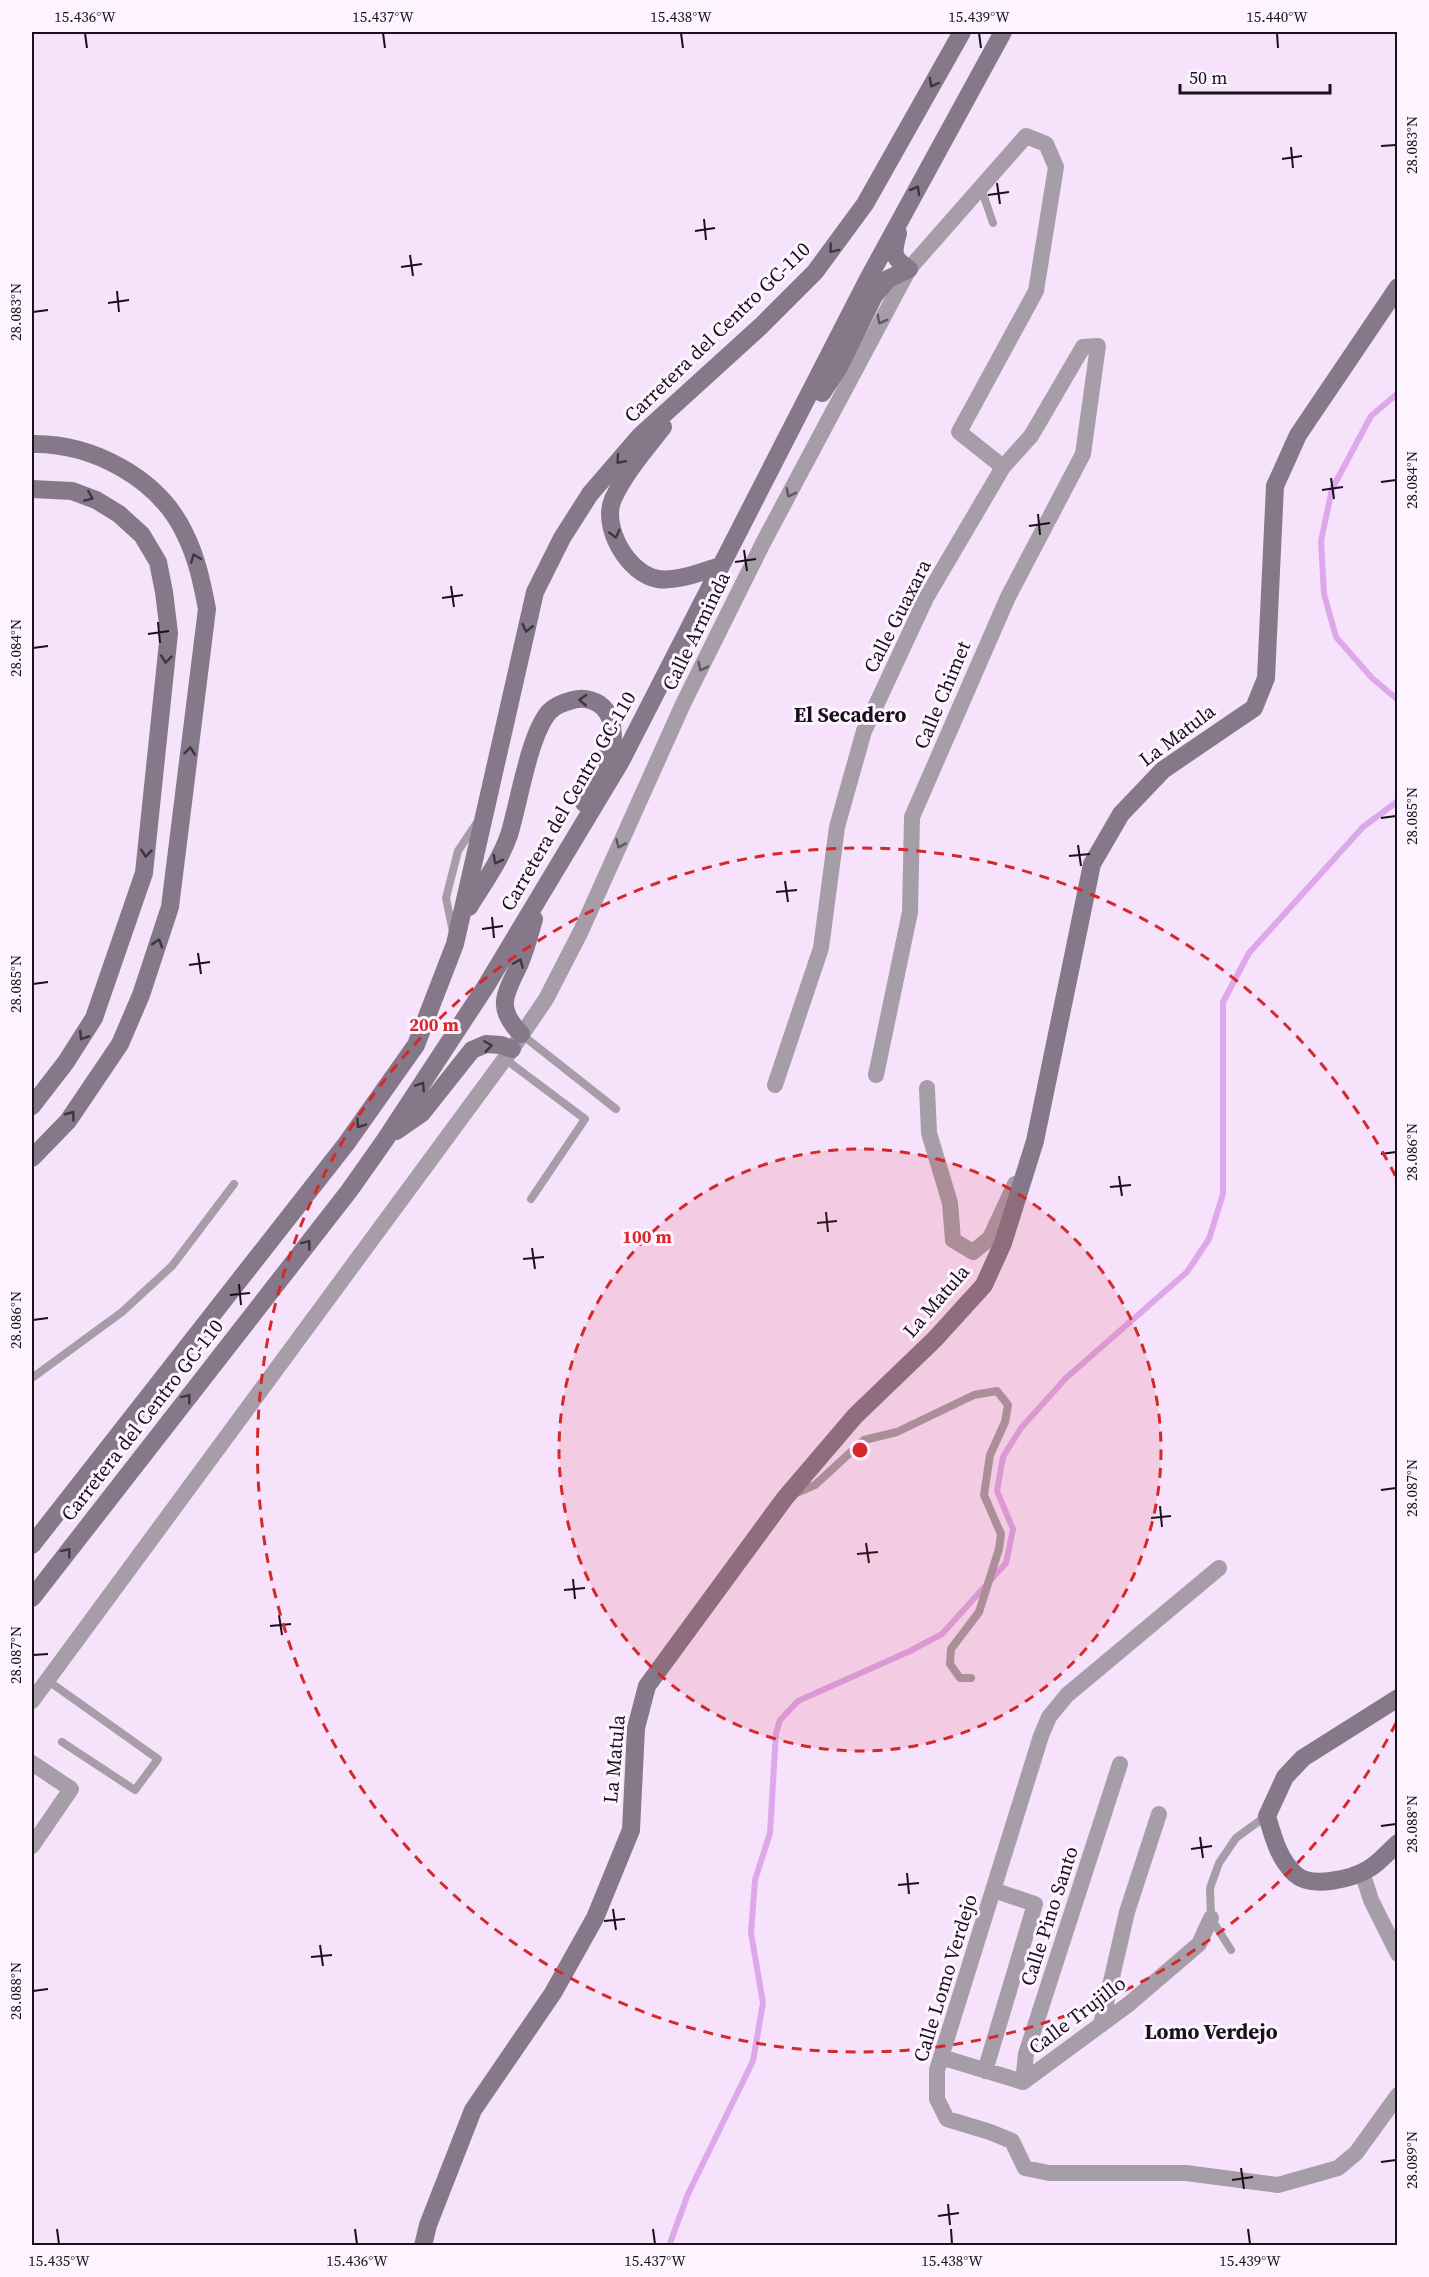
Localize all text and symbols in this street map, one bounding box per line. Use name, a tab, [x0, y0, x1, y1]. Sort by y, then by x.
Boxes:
text: 15.436°W	[54, 6, 116, 27]
text: 15.437°W	[352, 6, 414, 27]
text: 15.438°W	[650, 6, 712, 27]
text: 15.439°W	[948, 6, 1010, 27]
text: 15.440°W	[1246, 6, 1308, 27]
scale bar	[1180, 57, 1330, 95]
text: 50 m	[1189, 65, 1227, 90]
one-way arrow	[929, 76, 940, 87]
text: 28.083°N	[1401, 116, 1422, 174]
one-way arrow	[909, 186, 920, 197]
street label: Carretera del Centro GC-110	[618, 235, 816, 429]
one-way arrow	[829, 243, 840, 254]
text: 28.083°N	[5, 283, 26, 341]
one-way arrow	[877, 314, 888, 325]
text: 28.084°N	[1401, 451, 1422, 509]
one-way arrow	[616, 453, 627, 464]
one-way arrow	[786, 486, 797, 497]
one-way arrow	[82, 490, 93, 502]
one-way arrow	[608, 528, 620, 538]
one-way arrow	[190, 554, 202, 565]
street label: Calle Guaxara	[856, 554, 938, 678]
street label: Calle Arminda	[655, 566, 737, 695]
text: 28.084°N	[5, 619, 26, 677]
one-way arrow	[521, 623, 534, 633]
street label: Calle Chimet	[907, 636, 978, 753]
one-way arrow	[160, 654, 173, 663]
one-way arrow	[697, 660, 709, 671]
street label: Carretera del Centro GC-110	[494, 686, 642, 916]
one-way arrow	[578, 694, 587, 707]
street label: La Matula	[1133, 697, 1221, 773]
district label: El Secadero	[794, 700, 906, 729]
one-way arrow	[184, 746, 196, 755]
text: 28.085°N	[1401, 787, 1422, 845]
one-way arrow	[616, 837, 628, 848]
one-way arrow	[140, 848, 153, 857]
one-way arrow	[493, 853, 504, 864]
one-way arrow	[151, 938, 164, 949]
text: 28.085°N	[5, 955, 26, 1013]
one-way arrow	[512, 959, 524, 970]
text: 200 m	[409, 1012, 459, 1037]
one-way arrow	[79, 1029, 90, 1040]
one-way arrow	[483, 1041, 493, 1053]
one-way arrow	[413, 1081, 424, 1092]
one-way arrow	[64, 1111, 75, 1122]
one-way arrow	[356, 1118, 367, 1129]
text: 28.086°N	[1401, 1123, 1422, 1181]
text: 100 m	[622, 1224, 672, 1249]
one-way arrow	[300, 1240, 311, 1251]
street label: La Matula	[896, 1258, 976, 1344]
text: 28.086°N	[5, 1291, 26, 1349]
street label: Carretera del Centro GC-110	[54, 1313, 230, 1527]
one-way arrow	[180, 1394, 191, 1405]
centre of rings	[850, 1440, 870, 1460]
text: 28.087°N	[1401, 1459, 1422, 1517]
one-way arrow	[60, 1547, 71, 1558]
text: 28.087°N	[5, 1626, 26, 1684]
street label: La Matula	[596, 1713, 632, 1804]
text: 28.088°N	[1401, 1795, 1422, 1853]
street label: Calle Pino Santo	[1013, 1843, 1085, 1989]
street label: Calle Lomo Verdejo	[906, 1891, 984, 2065]
text: 28.088°N	[5, 1962, 26, 2020]
street label: Calle Trujillo	[1023, 1969, 1131, 2061]
district label: Lomo Verdejo	[1144, 2017, 1278, 2046]
text: 28.089°N	[1401, 2131, 1422, 2189]
text: 15.435°W	[28, 2250, 90, 2271]
text: 15.436°W	[326, 2250, 388, 2271]
text: 15.437°W	[624, 2250, 686, 2271]
text: 15.438°W	[921, 2250, 983, 2271]
text: 15.439°W	[1219, 2250, 1281, 2271]

